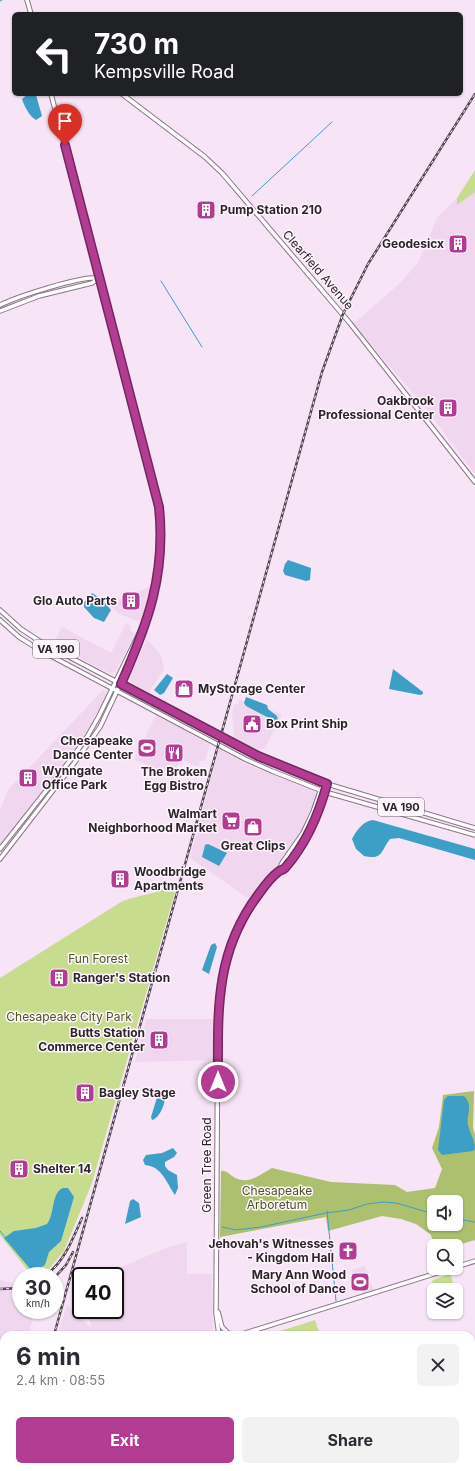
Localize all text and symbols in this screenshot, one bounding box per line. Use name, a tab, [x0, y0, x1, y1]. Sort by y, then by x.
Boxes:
text: 730 m	[94, 27, 179, 61]
icon: left	[28, 28, 80, 80]
text: Kempsville Road	[94, 61, 234, 82]
pin	[48, 104, 82, 145]
icon: arrive	[54, 110, 76, 132]
building icon: Pump Station 210	[195, 199, 217, 221]
place label: Pump Station 210	[220, 202, 322, 217]
street label: Clearfield Avenue	[280, 227, 357, 312]
building icon: Geodesicx	[447, 233, 469, 255]
place label: Geodesicx	[382, 236, 444, 251]
place label: Oakbrook Professional Center	[318, 393, 434, 422]
building icon: Oakbrook Professional Center	[437, 397, 459, 419]
building icon: Glo Auto Parts	[120, 590, 142, 612]
place label: Glo Auto Parts	[33, 593, 117, 608]
road number: VA 190	[33, 640, 79, 658]
shop icon: MyStorage Center	[173, 678, 195, 700]
place label: MyStorage Center	[198, 681, 305, 696]
public building icon: Box Print Ship	[241, 713, 263, 735]
place label: Box Print Ship	[266, 716, 348, 731]
place label: Chesapeake Dance Center	[53, 733, 133, 762]
sports icon: Chesapeake Dance Center	[136, 737, 158, 759]
restaurant icon: The Broken Egg Bistro	[163, 742, 185, 764]
place label: Wynngate Office Park	[42, 763, 107, 792]
place label: The Broken Egg Bistro	[141, 764, 207, 793]
building icon: Wynngate Office Park	[17, 767, 39, 789]
road number: VA 190	[378, 798, 424, 816]
place label: Walmart Neighborhood Market	[88, 806, 218, 835]
supermarket icon: Walmart Neighborhood Market	[220, 810, 242, 832]
shop icon: Great Clips	[242, 816, 264, 838]
place label: Great Clips	[221, 838, 286, 853]
place label: Woodbridge Apartments	[134, 864, 206, 893]
building icon: Woodbridge Apartments	[109, 868, 131, 890]
park label: Fun Forest	[68, 951, 128, 966]
building icon: Ranger's Station	[48, 967, 70, 989]
place label: Ranger's Station	[73, 970, 170, 985]
park label: Chesapeake City Park	[6, 1009, 132, 1024]
place label: Butts Station Commerce Center	[38, 1025, 145, 1054]
building icon: Butts Station Commerce Center	[148, 1029, 170, 1051]
position arrow	[197, 1061, 239, 1103]
building icon: Bagley Stage	[74, 1082, 96, 1104]
place label: Bagley Stage	[99, 1085, 176, 1100]
street label: Green Tree Road	[199, 1117, 214, 1213]
building icon: Shelter 14	[8, 1158, 30, 1180]
place label: Shelter 14	[33, 1161, 91, 1176]
park label: Chesapeake Arboretum	[242, 1183, 312, 1212]
map controls	[427, 1195, 463, 1319]
button: sound	[427, 1195, 463, 1231]
place label: Jehovah's Witnesses - Kingdom Hall	[208, 1236, 334, 1265]
button: search	[427, 1239, 463, 1275]
church icon: Jehovah's Witnesses - Kingdom Hall	[337, 1240, 359, 1262]
speed limit sign: 40	[72, 1267, 124, 1319]
place label: Mary Ann Wood School of Dance	[251, 1267, 346, 1296]
sports icon: Mary Ann Wood School of Dance	[349, 1271, 371, 1293]
text: 30	[25, 1276, 51, 1300]
button: layers	[427, 1283, 463, 1319]
text: km/h	[26, 1297, 50, 1309]
text: 6 min	[16, 1342, 81, 1371]
button: close	[417, 1344, 459, 1386]
text: 2.4 km · 08:55	[16, 1372, 105, 1388]
button: Exit	[16, 1417, 234, 1463]
button: Share	[242, 1417, 459, 1463]

